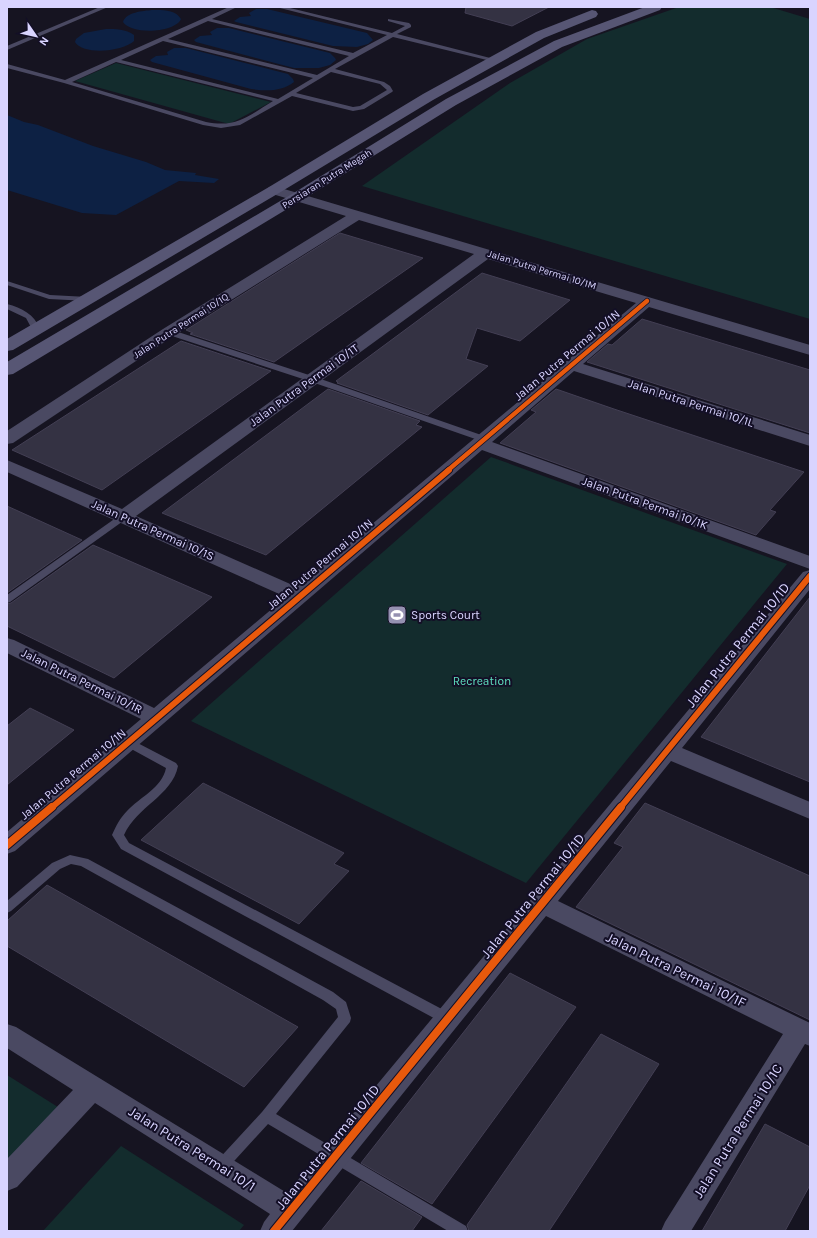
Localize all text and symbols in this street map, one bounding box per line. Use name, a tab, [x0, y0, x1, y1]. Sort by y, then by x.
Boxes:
north arrow	[16, 16, 56, 56]
text: N	[36, 34, 51, 48]
street label: Persiaran Putra Megah	[280, 147, 374, 211]
street label: Jalan Putra Permai 10/1M	[486, 248, 598, 292]
street label: Jalan Putra Permai 10/1Q	[131, 291, 231, 361]
street label: Jalan Putra Permai 10/1N	[511, 307, 623, 403]
street label: Jalan Putra Permai 10/1T	[247, 341, 361, 429]
street label: Jalan Putra Permai 10/1L	[627, 376, 756, 430]
street label: Jalan Putra Permai 10/1K	[580, 474, 710, 533]
street label: Jalan Putra Permai 10/1S	[90, 497, 216, 563]
street label: Jalan Putra Permai 10/1N	[264, 516, 376, 612]
street label: Jalan Putra Permai 10/1D	[682, 579, 794, 711]
sports icon: Sports Court	[386, 604, 408, 626]
place label: Sports Court	[411, 608, 480, 622]
street label: Jalan Putra Permai 10/1R	[19, 646, 145, 716]
park label: Recreation	[453, 674, 511, 688]
street label: Jalan Putra Permai 10/1N	[17, 726, 129, 822]
street label: Jalan Putra Permai 10/1D	[477, 830, 589, 962]
street label: Jalan Putra Permai 10/1F	[603, 929, 749, 1011]
street label: Jalan Putra Permai 10/1C	[690, 1061, 786, 1201]
street label: Jalan Putra Permai 10/1D	[272, 1081, 384, 1213]
street label: Jalan Putra Permai 10/1	[125, 1103, 259, 1195]

